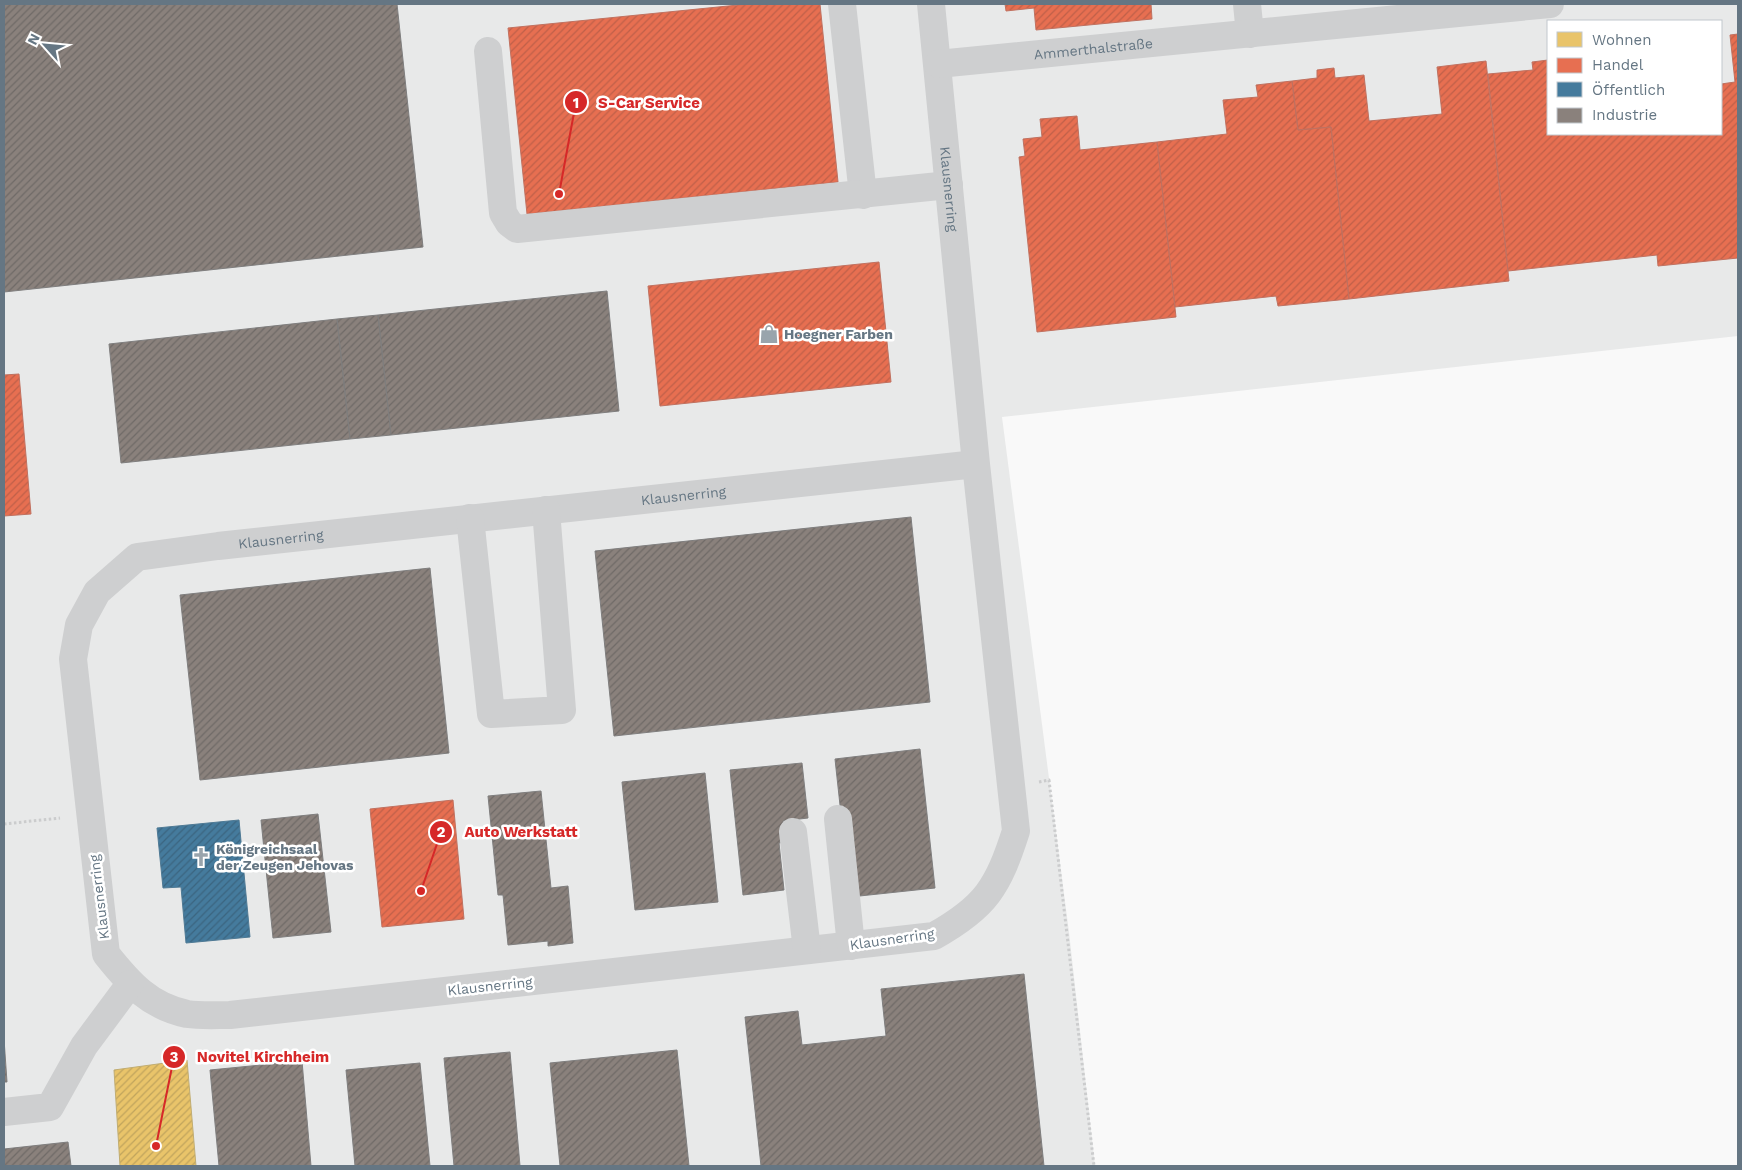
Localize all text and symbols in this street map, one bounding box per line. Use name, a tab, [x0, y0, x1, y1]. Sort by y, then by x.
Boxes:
north arrow	[20, 20, 70, 70]
legend	[1547, 20, 1722, 135]
text: N	[24, 31, 43, 47]
text: Wohnen	[1592, 31, 1651, 49]
street label: Ammerthalstraße	[1033, 35, 1154, 63]
text: Handel	[1592, 56, 1644, 74]
text: Öffentlich	[1592, 81, 1665, 99]
callout: S-Car Service	[563, 87, 710, 117]
text: 1	[573, 94, 579, 112]
text: S-Car Service	[598, 94, 700, 112]
text: Industrie	[1592, 106, 1657, 124]
street label: Klausnerring	[937, 146, 961, 233]
shop icon: Hoegner Farben	[758, 323, 780, 345]
place label: Hoegner Farben	[784, 326, 893, 342]
street label: Klausnerring	[640, 483, 727, 508]
street label: Klausnerring	[237, 527, 325, 552]
callout: Auto Werkstatt	[429, 817, 587, 847]
text: 2	[437, 823, 446, 841]
text: Auto Werkstatt	[464, 823, 578, 841]
place label: Königreichsaal der Zeugen Jehovas	[216, 841, 354, 873]
church icon: Königreichsaal der Zeugen Jehovas	[190, 846, 212, 868]
street label: Klausnerring	[86, 853, 112, 940]
street label: Klausnerring	[849, 925, 936, 953]
street label: Klausnerring	[447, 974, 534, 998]
callout: Novitel Kirchheim	[162, 1042, 339, 1072]
text: 3	[170, 1048, 179, 1066]
text: Novitel Kirchheim	[197, 1048, 329, 1066]

